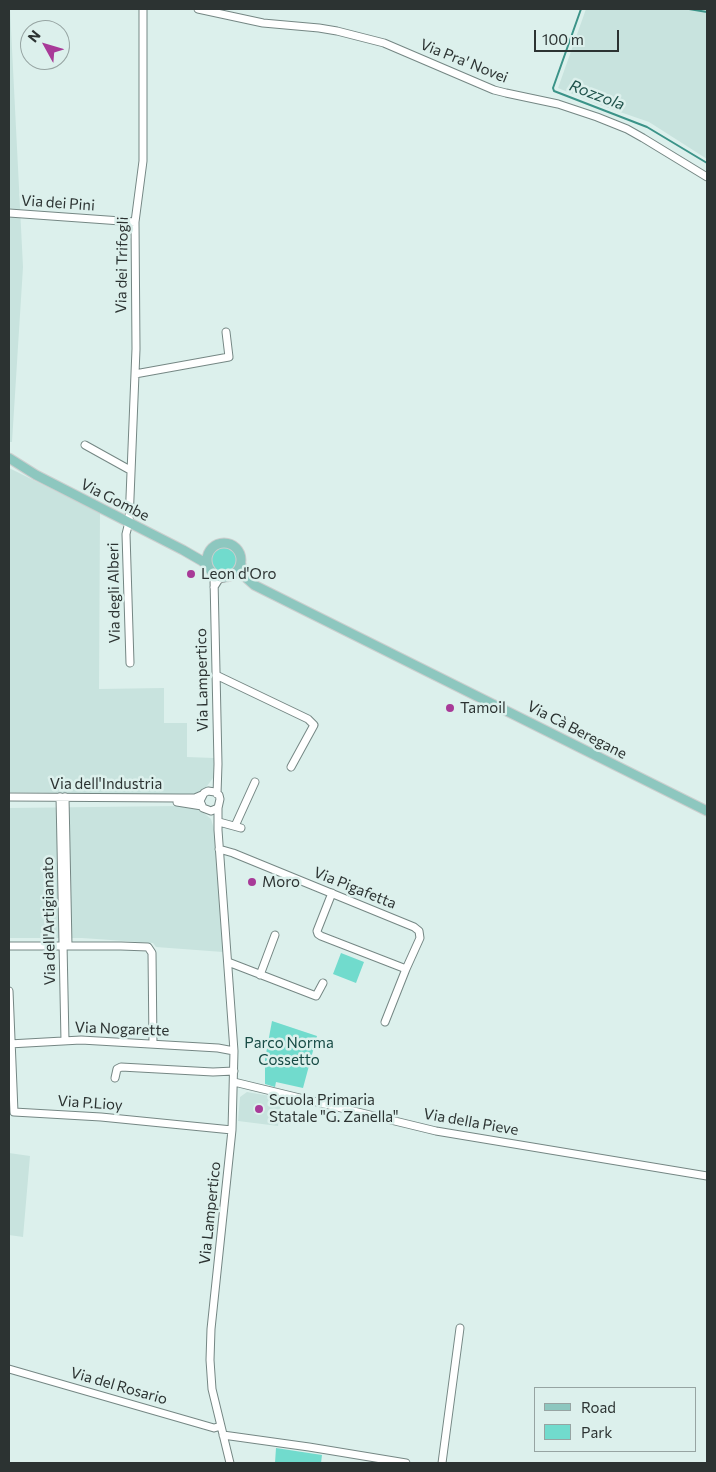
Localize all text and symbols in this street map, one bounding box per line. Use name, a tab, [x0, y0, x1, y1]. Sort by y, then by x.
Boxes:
north arrow	[20, 20, 70, 70]
scale bar	[536, 20, 621, 52]
text: N	[24, 26, 44, 45]
text: 100 m	[542, 30, 584, 48]
street label: Via Pra' Novei	[417, 35, 511, 87]
water label: Rozzola	[567, 76, 627, 114]
street label: Via dei Pini	[21, 191, 95, 215]
street label: Via dei Trifogli	[112, 217, 132, 313]
street label: Via Gombe	[78, 475, 152, 525]
street label: Via degli Alberi	[104, 542, 124, 644]
place label: Leon d'Oro	[201, 565, 277, 583]
marker: Leon d'Oro	[185, 568, 197, 580]
street label: Via Lampertico	[192, 628, 212, 732]
street label: Via Cà Beregane	[524, 697, 630, 763]
place label: Tamoil	[460, 699, 506, 717]
marker: Tamoil	[444, 702, 456, 714]
street label: Via dell'Industria	[50, 775, 162, 793]
street label: Via dell'Artigianato	[39, 856, 59, 986]
street label: Via Pigafetta	[311, 863, 399, 913]
place label: Moro	[262, 873, 300, 891]
marker: Moro	[246, 876, 258, 888]
street label: Via Nogarette	[74, 1018, 170, 1040]
park label: Parco Norma Cossetto	[244, 1034, 334, 1069]
place label: Scuola Primaria Statale "G. Zanella"	[269, 1091, 399, 1126]
street label: Via P.Lioy	[57, 1092, 123, 1114]
marker: Scuola Primaria Statale "G. Zanella"	[253, 1103, 265, 1115]
street label: Via della Pieve	[422, 1105, 520, 1139]
street label: Via Lampertico	[196, 1161, 224, 1265]
street label: Via del Rosario	[68, 1364, 170, 1408]
legend	[534, 1387, 696, 1452]
text: Road	[581, 1398, 616, 1416]
text: Park	[581, 1423, 612, 1441]

